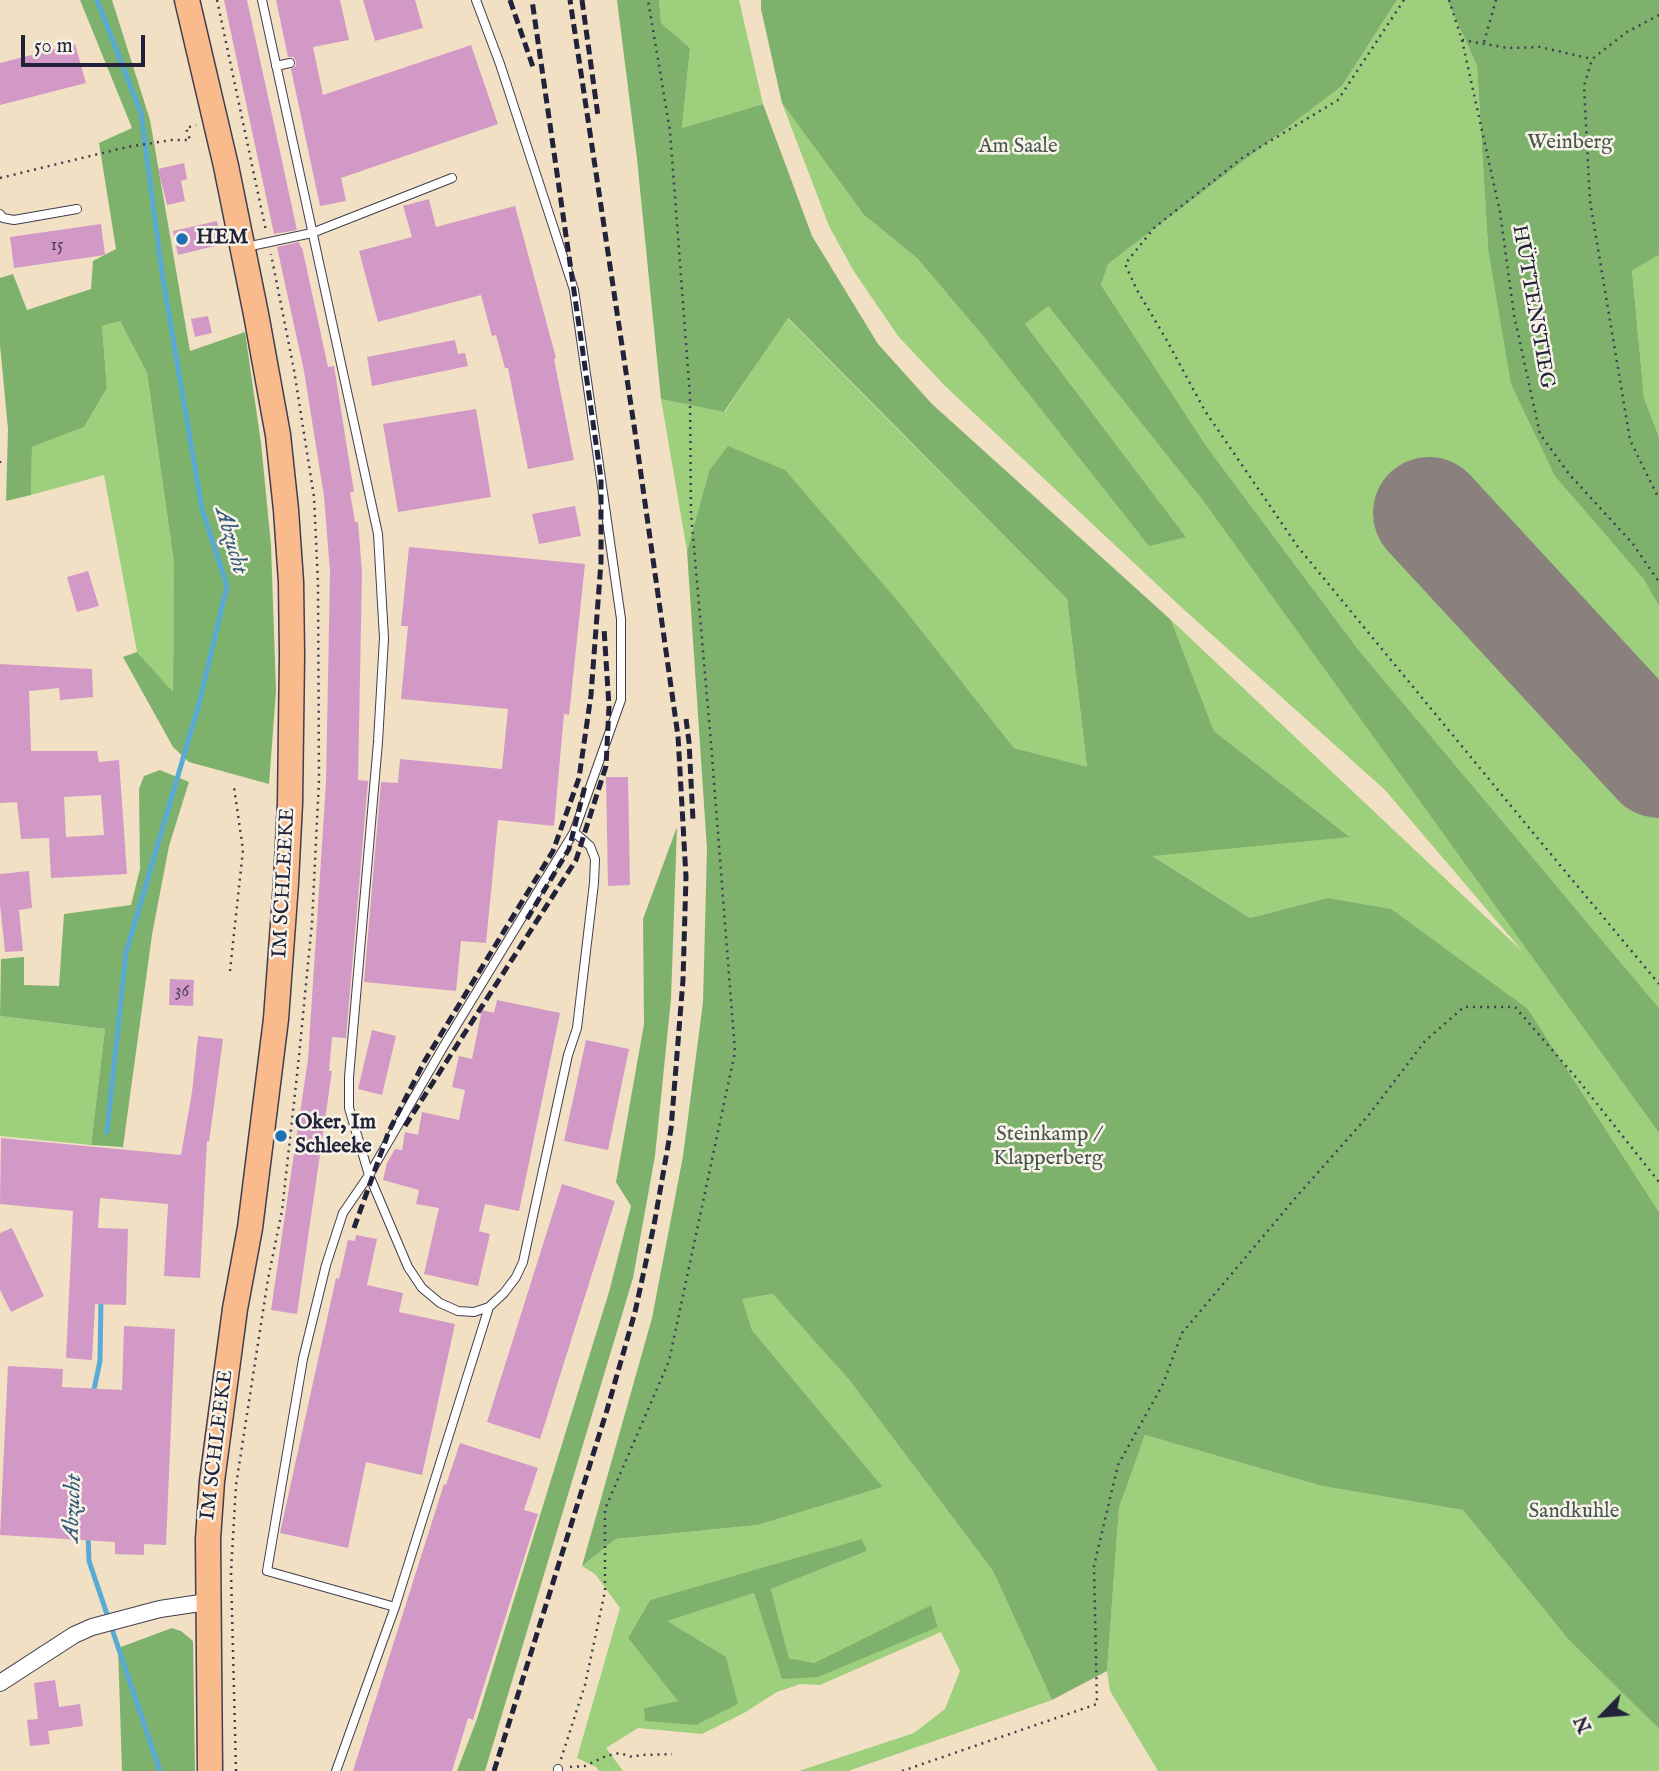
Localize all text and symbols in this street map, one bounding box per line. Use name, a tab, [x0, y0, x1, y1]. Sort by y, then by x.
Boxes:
scale bar	[24, 21, 149, 65]
text: 50 m	[34, 33, 73, 60]
park label: Weinberg	[1527, 131, 1613, 157]
park label: Am Saale	[978, 135, 1058, 161]
street label: HÜTTENSTIEG	[1505, 223, 1559, 391]
place label: HEM	[196, 226, 248, 252]
marker: HEM	[174, 231, 190, 247]
house number: 15	[50, 235, 64, 257]
water label: Abzucht	[207, 504, 253, 578]
street label: IM SCHLEEKE	[268, 807, 302, 959]
house number: 36	[175, 981, 189, 1003]
place label: Oker, Im Schleeke	[295, 1111, 376, 1161]
park label: Steinkamp / Klapperberg	[993, 1123, 1103, 1173]
marker: Oker, Im Schleeke	[273, 1128, 289, 1144]
street label: IM SCHLEEKE	[196, 1369, 240, 1521]
water label: Abzucht	[59, 1473, 89, 1543]
park label: Sandkuhle	[1529, 1500, 1619, 1526]
north arrow	[1568, 1680, 1638, 1750]
text: N	[1570, 1711, 1598, 1736]

